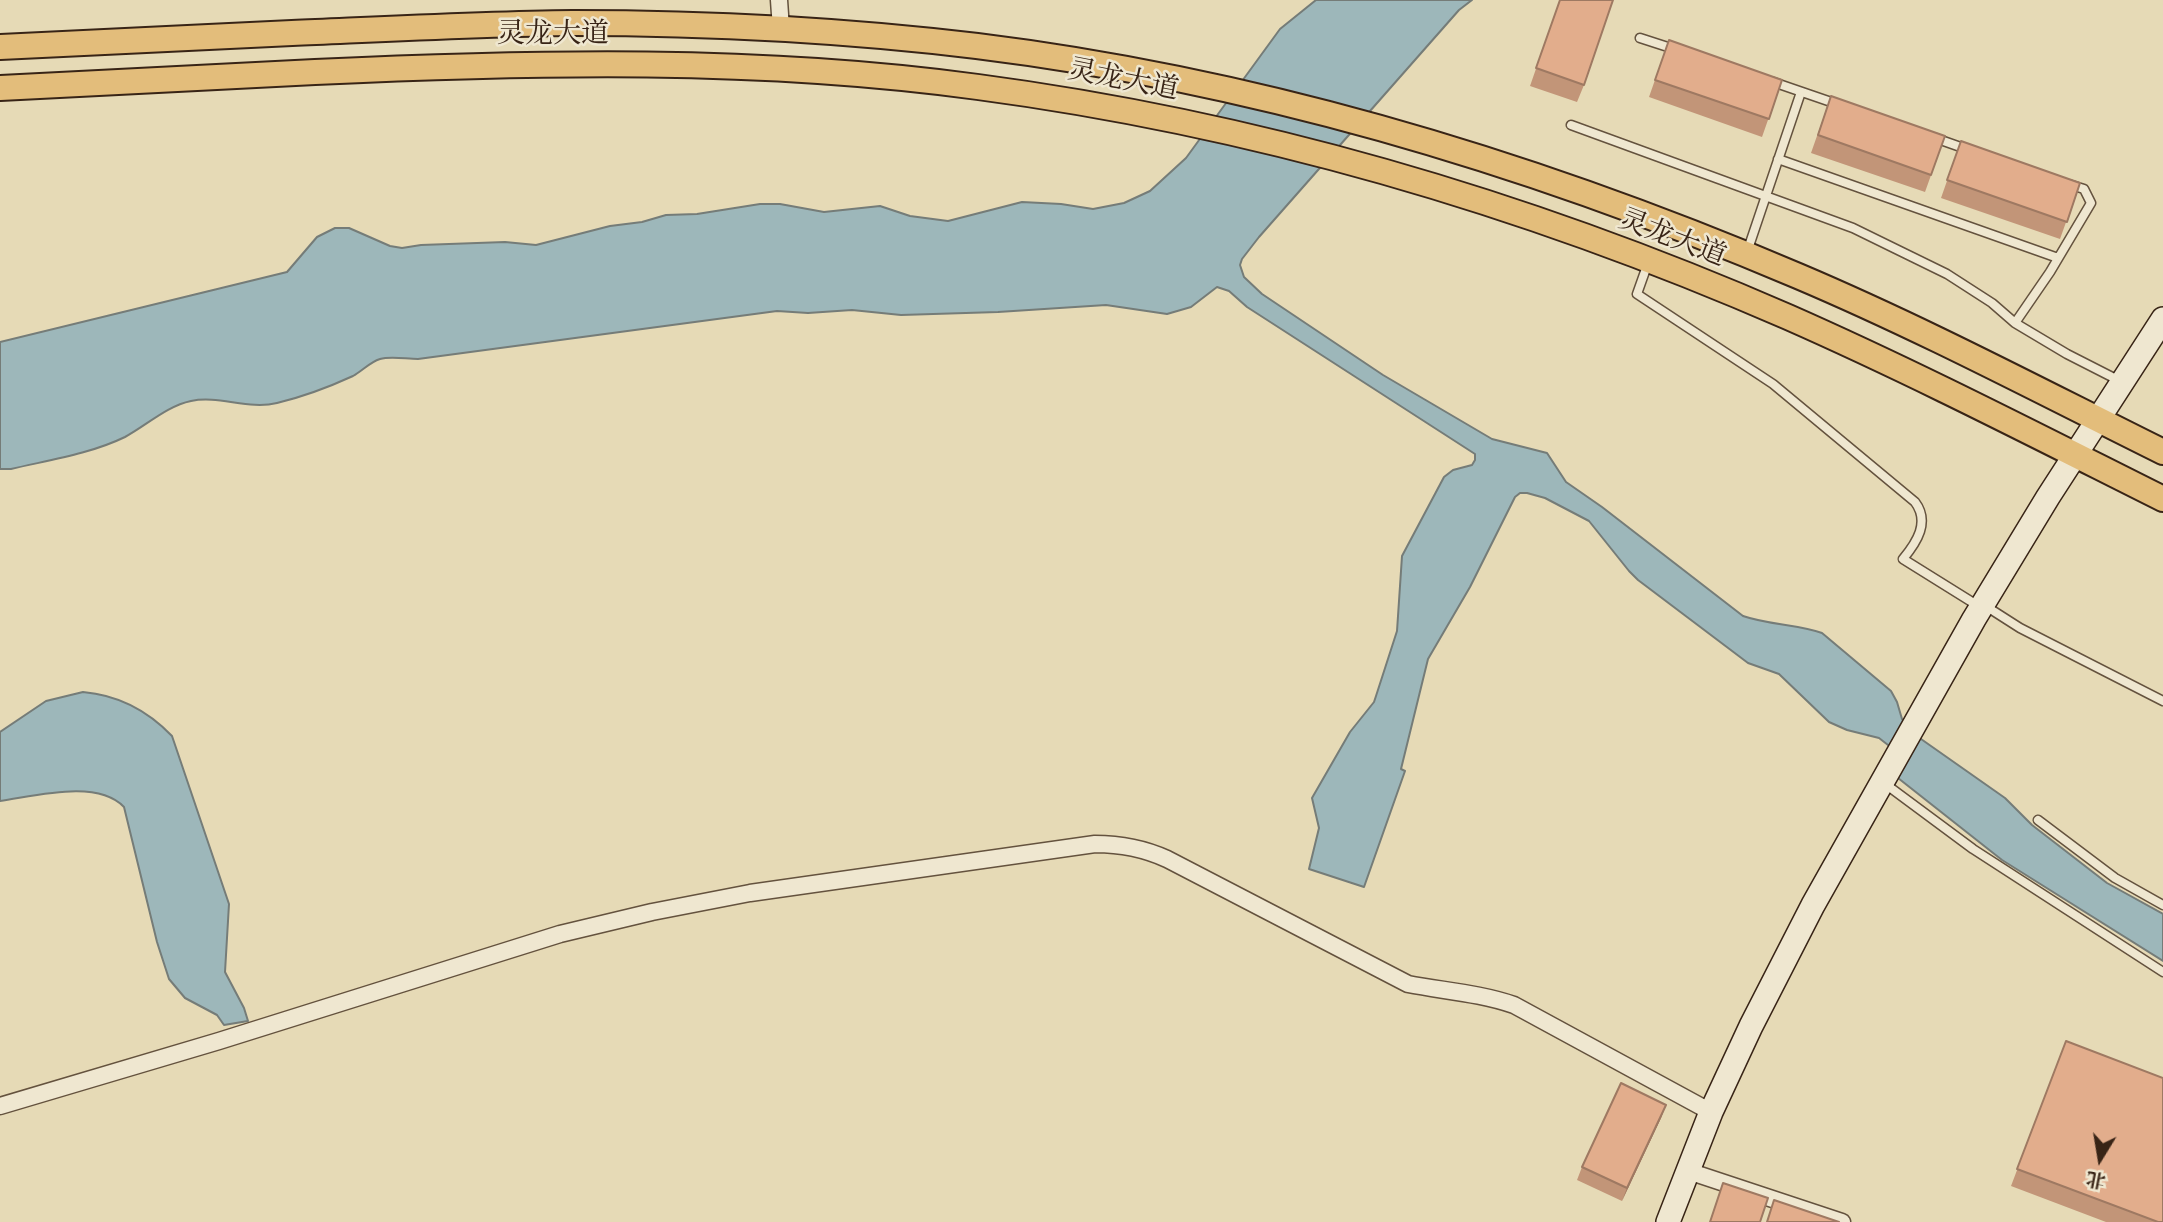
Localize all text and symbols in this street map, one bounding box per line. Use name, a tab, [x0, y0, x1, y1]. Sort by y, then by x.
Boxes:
street label: 灵龙大道	[497, 18, 609, 52]
street label: 灵龙大道	[1065, 54, 1181, 108]
street label: 灵龙大道	[1614, 203, 1730, 275]
north arrow	[2065, 1124, 2135, 1194]
text: 北	[2084, 1165, 2108, 1194]

